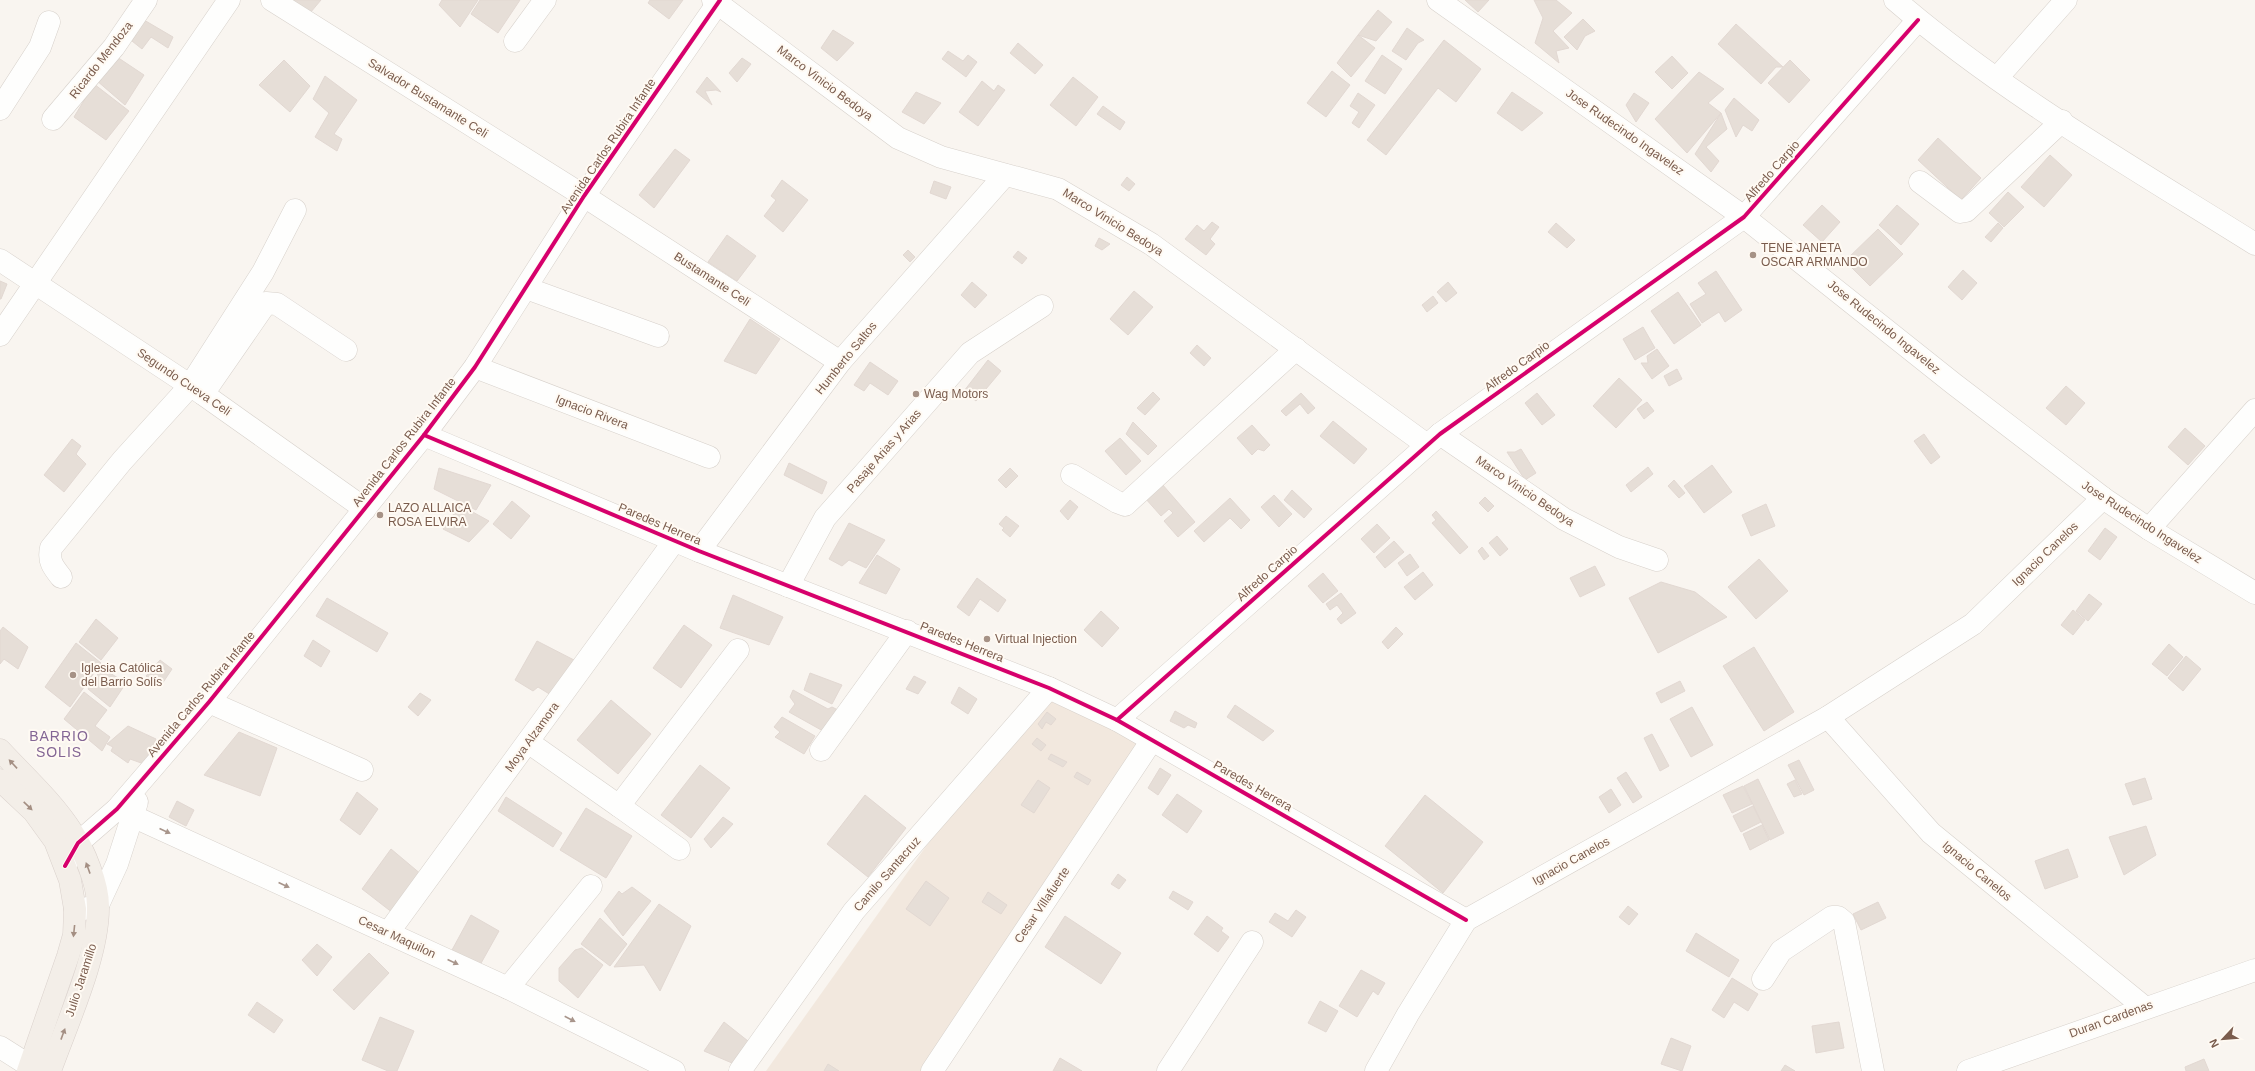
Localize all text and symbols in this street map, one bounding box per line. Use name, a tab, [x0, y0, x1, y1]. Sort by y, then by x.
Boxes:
street label: Ricardo Mendoza	[67, 18, 136, 101]
street label: Marco Vinicio Bedoya	[775, 43, 876, 124]
street label: Salvador Bustamante Celi	[365, 55, 491, 141]
street label: Avenida Carlos Rubira Infante	[557, 76, 659, 216]
street label: Jose Rudecindo Ingavelez	[1563, 86, 1687, 178]
street label: Alfredo Carpio	[1742, 137, 1803, 205]
street label: Marco Vinicio Bedoya	[1060, 185, 1166, 259]
place label: TENE JANETA OSCAR ARMANDO	[1761, 241, 1868, 269]
street label: Bustamante Celi	[671, 249, 753, 309]
marker: TENE JANETA OSCAR ARMANDO	[1748, 250, 1758, 260]
street label: Jose Rudecindo Ingavelez	[1825, 277, 1943, 377]
street label: Humberto Saltos	[812, 319, 880, 397]
street label: Alfredo Carpio	[1482, 338, 1552, 394]
street label: Segundo Cueva Celi	[134, 345, 234, 419]
street label: Avenida Carlos Rubira Infante	[349, 374, 459, 509]
place label: Wag Motors	[924, 387, 988, 401]
marker: Wag Motors	[911, 389, 921, 399]
street label: Ignacio Rivera	[554, 392, 631, 432]
street label: Pasaje Arias y Arias	[844, 406, 924, 496]
street label: Marco Vinicio Bedoya	[1473, 453, 1577, 529]
street label: Jose Rudecindo Ingavelez	[2079, 478, 2205, 566]
street label: Paredes Herrera	[616, 500, 704, 548]
place label: LAZO ALLAICA ROSA ELVIRA	[388, 501, 471, 529]
marker: LAZO ALLAICA ROSA ELVIRA	[375, 510, 385, 520]
street label: Ignacio Canelos	[2009, 519, 2081, 589]
street label: Alfredo Carpio	[1234, 542, 1300, 604]
street label: Paredes Herrera	[918, 619, 1006, 665]
street label: Avenida Carlos Rubira Infante	[144, 628, 258, 760]
place label: Virtual Injection	[995, 632, 1077, 646]
marker: Virtual Injection	[982, 634, 992, 644]
place label: Iglesia Católica del Barrio Solís	[81, 661, 163, 689]
marker: Iglesia Católica del Barrio Solís	[68, 670, 78, 680]
street label: Moya Alzamora	[502, 699, 562, 775]
district label: BARRIO SOLIS	[29, 728, 89, 760]
one-way arrow	[8, 758, 17, 769]
street label: Paredes Herrera	[1211, 758, 1295, 814]
one-way arrow	[23, 802, 33, 811]
one-way arrow	[160, 828, 171, 834]
street label: Camilo Santacruz	[851, 834, 923, 914]
street label: Ignacio Canelos	[1530, 834, 1612, 888]
street label: Ignacio Canelos	[1940, 838, 2014, 904]
one-way arrow	[85, 861, 91, 873]
street label: Cesar Villafuerte	[1011, 864, 1073, 946]
one-way arrow	[278, 882, 289, 888]
street label: Cesar Maquilon	[356, 913, 438, 961]
one-way arrow	[70, 925, 77, 937]
street label: Julio Jaramillo	[63, 941, 100, 1018]
one-way arrow	[447, 960, 459, 966]
street label: Duran Cardenas	[2067, 997, 2155, 1041]
one-way arrow	[564, 1016, 576, 1022]
north arrow	[2203, 1019, 2243, 1059]
one-way arrow	[61, 1028, 67, 1040]
text: N	[2207, 1037, 2221, 1050]

